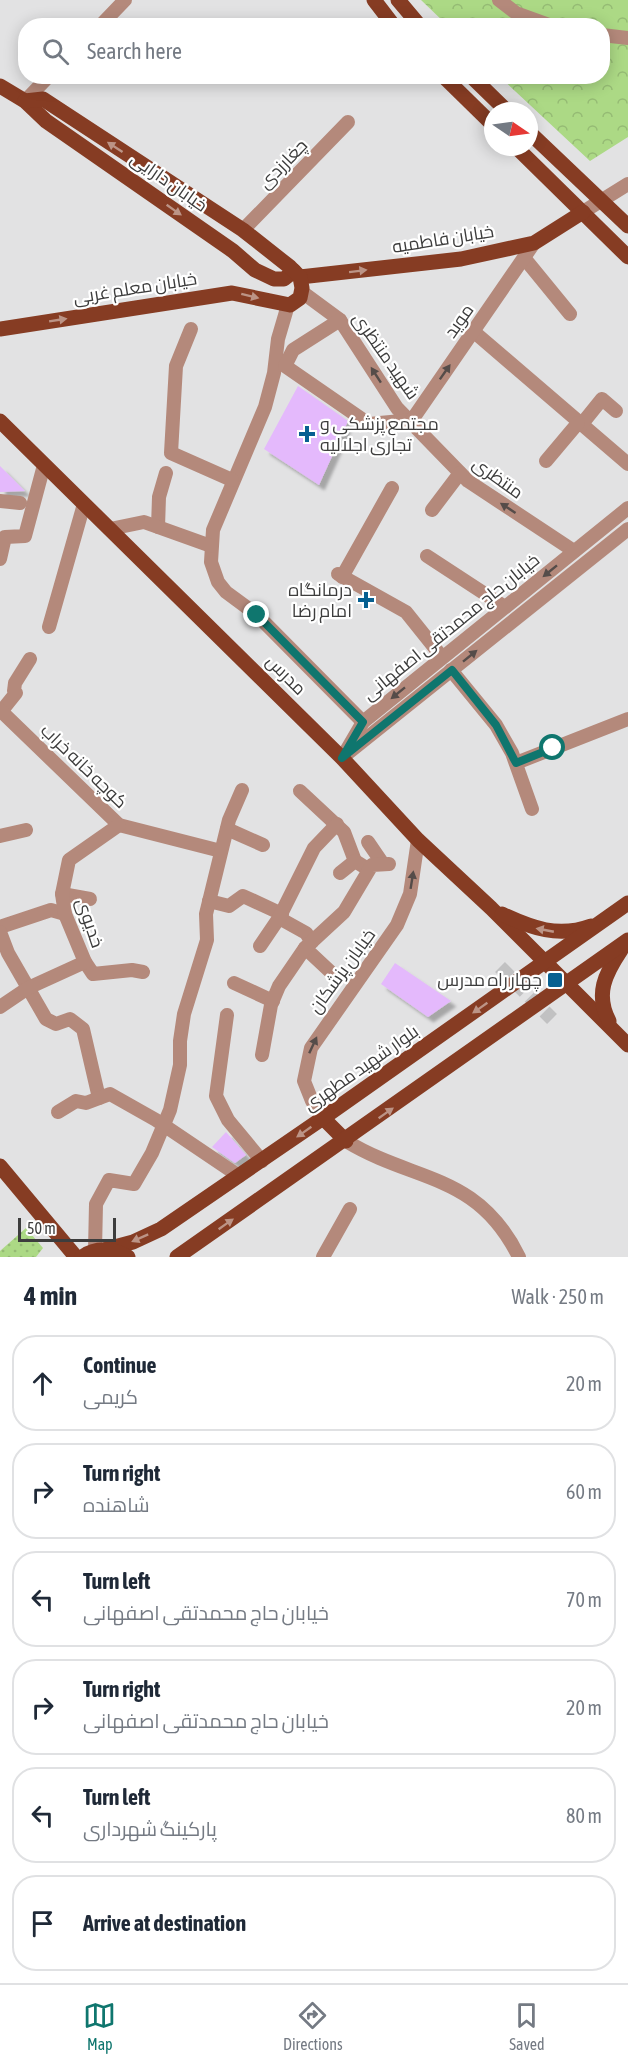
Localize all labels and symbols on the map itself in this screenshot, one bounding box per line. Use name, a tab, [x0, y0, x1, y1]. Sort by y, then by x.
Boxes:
north arrow	[484, 102, 538, 156]
street label: چغارزدی	[254, 134, 313, 194]
one-way arrow	[107, 141, 123, 152]
street label: خیابان دارایی	[126, 147, 212, 217]
one-way arrow	[165, 204, 181, 216]
street label: خیابان فاطمیه	[391, 220, 495, 258]
one-way arrow	[348, 266, 367, 275]
street label: خیابان معلم غربی	[72, 267, 199, 310]
one-way arrow	[241, 291, 260, 301]
street label: موید	[440, 300, 478, 342]
street label: شهید منتظری	[348, 308, 424, 404]
one-way arrow	[48, 315, 67, 324]
one-way arrow	[439, 365, 451, 381]
one-way arrow	[370, 367, 381, 383]
place label: مجتمع پزشکی و تجاری اجلالیه	[320, 413, 439, 456]
marker: مجتمع پزشکی و تجاری اجلالیه	[298, 425, 316, 443]
street label: منتظری	[468, 452, 528, 504]
one-way arrow	[499, 502, 516, 513]
street label: خیابان حاج محمدتقی اصفهانی	[358, 549, 545, 706]
one-way arrow	[543, 564, 558, 577]
place label: درمانگاه امام رضا	[288, 579, 352, 623]
marker: درمانگاه امام رضا	[357, 591, 375, 609]
route end	[243, 601, 269, 627]
street label: مدرس	[261, 650, 311, 700]
one-way arrow	[462, 650, 477, 662]
one-way arrow	[390, 687, 406, 700]
street label: کوچه خانه خراب	[35, 719, 132, 814]
route start	[539, 734, 565, 760]
one-way arrow	[407, 870, 416, 889]
street label: خدیوی	[71, 895, 109, 951]
street label: خیابان پزشکان	[304, 924, 381, 1018]
one-way arrow	[535, 925, 554, 934]
place label: چهار راه مدرس	[437, 969, 542, 992]
marker: چهار راه مدرس	[546, 971, 564, 989]
one-way arrow	[473, 1002, 489, 1014]
street label: بلوار شهید مطهری	[299, 1020, 423, 1116]
one-way arrow	[309, 1037, 318, 1054]
one-way arrow	[378, 1107, 393, 1119]
one-way arrow	[296, 1126, 312, 1138]
scale bar	[18, 1215, 116, 1242]
one-way arrow	[217, 1218, 233, 1230]
one-way arrow	[131, 1233, 149, 1243]

